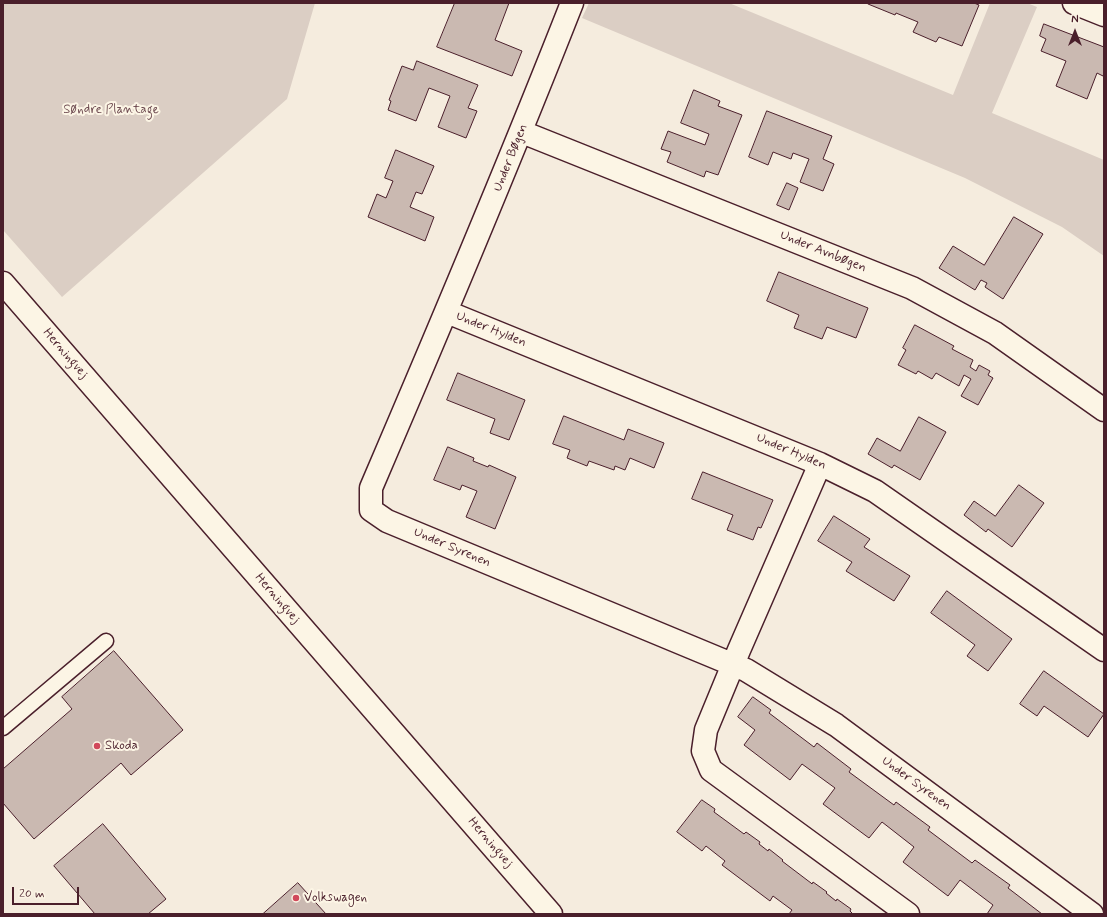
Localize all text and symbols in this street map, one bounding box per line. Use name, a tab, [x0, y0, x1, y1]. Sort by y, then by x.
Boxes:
north arrow	[1055, 12, 1095, 52]
text: N	[1071, 13, 1079, 27]
park label: Søndre Plantage	[63, 102, 159, 118]
street label: Under Bøgen	[490, 122, 532, 194]
street label: Under Avnbøgen	[778, 228, 868, 276]
street label: Under Hylden	[454, 309, 528, 351]
street label: Herningvej	[39, 326, 91, 382]
street label: Under Hylden	[754, 430, 828, 474]
street label: Under Syrenen	[411, 525, 493, 571]
street label: Herningvej	[251, 571, 303, 627]
place label: Skoda	[105, 738, 138, 754]
marker: Skoda	[92, 741, 102, 751]
street label: Under Syrenen	[878, 754, 954, 814]
street label: Herningvej	[464, 815, 516, 871]
scale bar	[14, 879, 81, 905]
text: 20 m	[19, 886, 45, 902]
place label: Volkswagen	[304, 890, 367, 906]
marker: Volkswagen	[291, 893, 301, 903]

